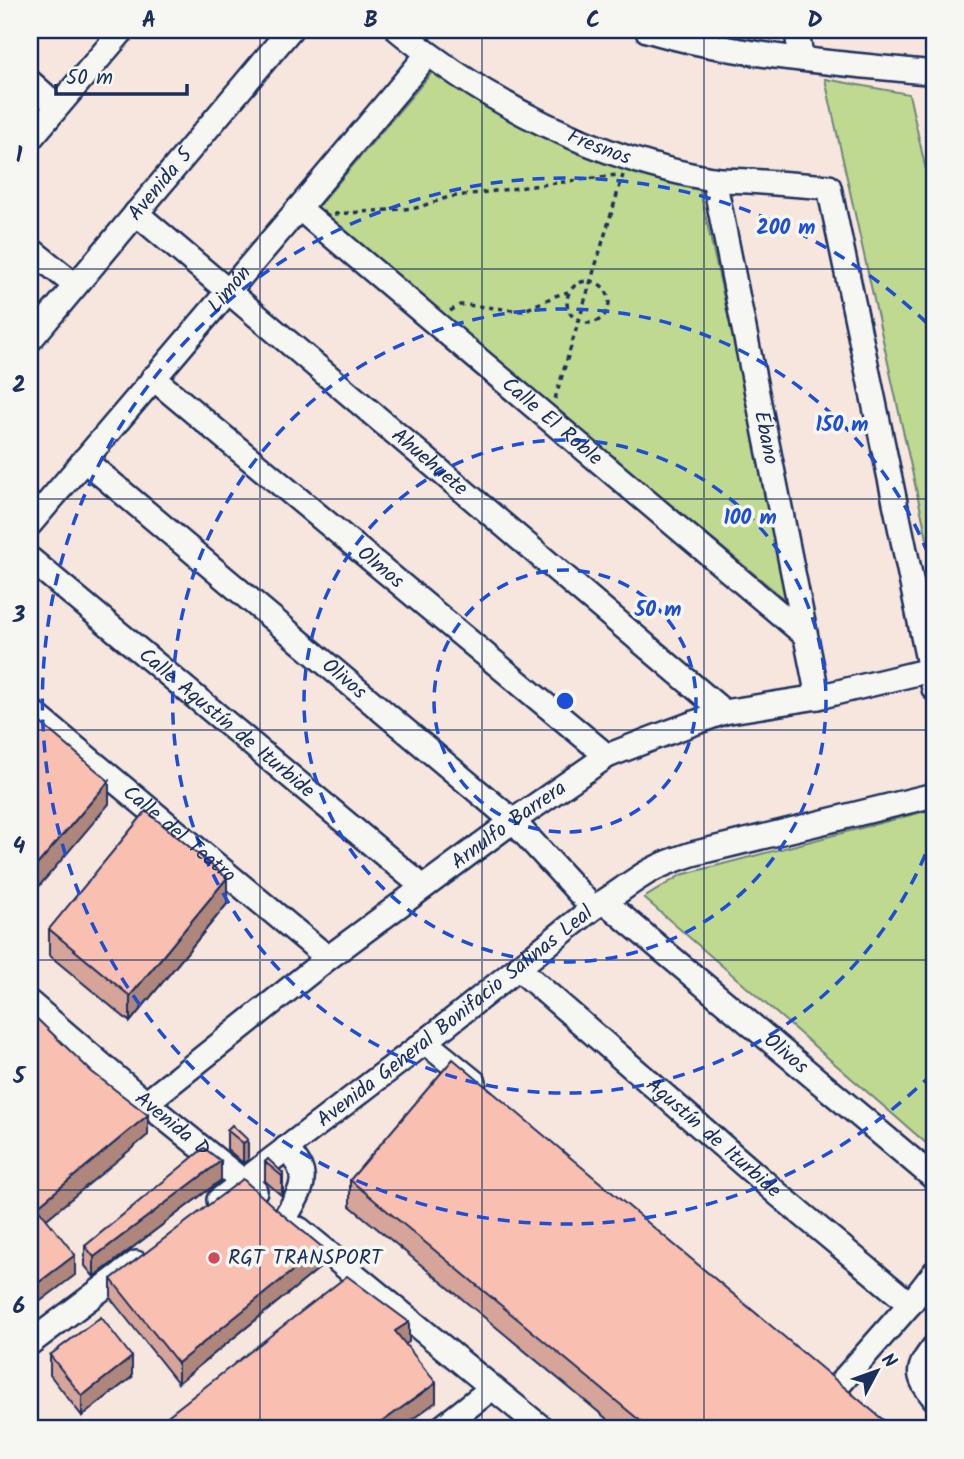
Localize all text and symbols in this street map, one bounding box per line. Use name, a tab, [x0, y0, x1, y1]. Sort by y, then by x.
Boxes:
text: A	[142, 3, 156, 39]
text: B	[364, 3, 378, 39]
text: C	[586, 3, 600, 39]
text: D	[807, 3, 823, 39]
scale bar	[56, 52, 187, 96]
text: 50 m	[66, 62, 113, 95]
street label: Fresnos	[562, 120, 635, 174]
text: 1	[16, 138, 23, 174]
street label: Avenida 5	[120, 139, 202, 229]
text: 200 m	[756, 212, 816, 245]
street label: Limón	[200, 258, 260, 321]
text: 2	[12, 368, 26, 404]
street label: Calle El Roble	[494, 369, 610, 474]
street label: Ébano	[744, 408, 787, 468]
text: 150 m	[815, 409, 869, 442]
street label: Ahuehuete	[384, 420, 476, 505]
text: 100 m	[723, 502, 777, 535]
street label: Olmos	[349, 538, 412, 597]
text: 50 m	[634, 594, 681, 627]
text: 3	[12, 598, 26, 634]
street label: Calle Agustín de Iturbide	[131, 639, 322, 807]
street label: Olivos	[314, 650, 374, 708]
centre of rings	[553, 689, 577, 713]
street label: Arnulfo Barrera	[444, 772, 573, 878]
street label: Calle del Teatro	[115, 777, 243, 891]
text: 4	[13, 829, 26, 865]
street label: Avenida General Bonifacio Salinas Leal	[310, 897, 601, 1136]
street label: Olivos	[756, 1025, 816, 1083]
text: 5	[12, 1059, 27, 1095]
street label: Agustín de Iturbide	[638, 1070, 789, 1207]
street label: Avenida D	[127, 1083, 218, 1165]
place label: RGT TRANSPORT	[228, 1242, 384, 1275]
marker: RGT TRANSPORT	[206, 1250, 222, 1266]
text: 6	[13, 1289, 25, 1325]
north arrow	[842, 1336, 912, 1406]
text: N	[873, 1347, 904, 1376]

